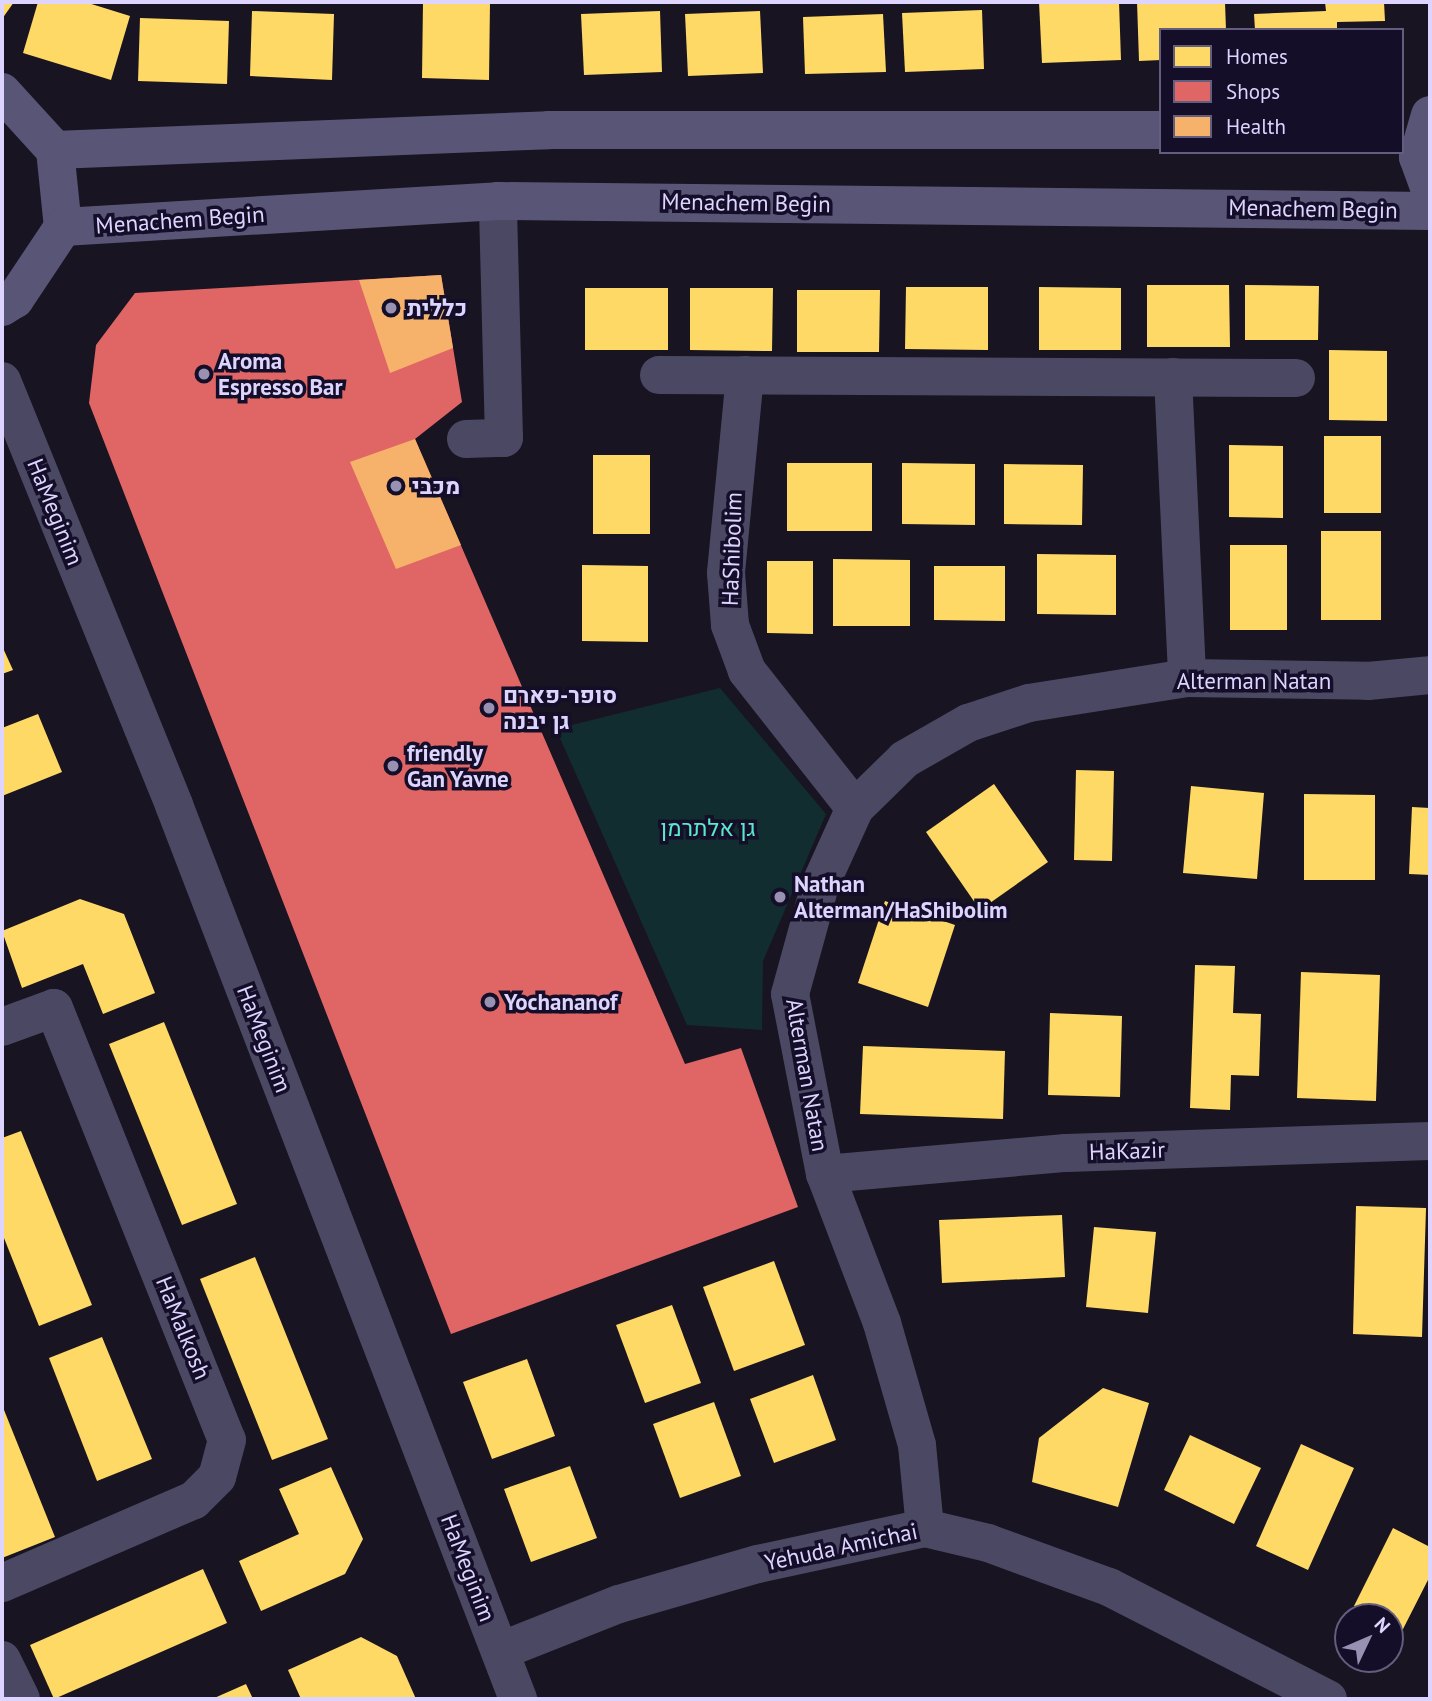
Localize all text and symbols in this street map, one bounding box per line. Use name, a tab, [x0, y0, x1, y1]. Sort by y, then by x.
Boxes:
legend	[1159, 28, 1404, 154]
text: Homes	[1226, 43, 1288, 70]
text: Shops	[1226, 78, 1280, 105]
text: Health	[1226, 113, 1286, 140]
street label: Menachem Begin	[661, 188, 831, 218]
street label: Menachem Begin	[1228, 194, 1398, 224]
street label: Menachem Begin	[95, 200, 265, 240]
place label: כללית	[407, 294, 467, 322]
marker: כללית	[381, 298, 401, 318]
place label: Aroma Espresso Bar	[218, 347, 343, 401]
marker: Aroma Espresso Bar	[196, 366, 212, 382]
street label: HaMeginim	[21, 455, 89, 569]
place label: מכבי	[412, 472, 460, 500]
marker: מכבי	[386, 476, 406, 496]
street label: HaShibolim	[716, 491, 748, 607]
street label: Alterman Natan	[1177, 667, 1331, 695]
place label: סופר-פארם גן יבנה	[503, 681, 617, 735]
marker: סופר-פארם גן יבנה	[481, 700, 497, 716]
place label: friendly Gan Yavne	[407, 739, 509, 793]
marker: friendly Gan Yavne	[385, 758, 401, 774]
park label: גן אלתרמן	[660, 814, 756, 842]
place label: Nathan Alterman/HaShibolim	[794, 870, 1008, 924]
marker: Nathan Alterman/HaShibolim	[772, 889, 788, 905]
street label: HaMeginim	[231, 982, 297, 1096]
place label: Yochananof	[504, 988, 617, 1016]
marker: Yochananof	[482, 994, 498, 1010]
street label: Alterman Natan	[780, 996, 834, 1154]
street label: HaKazir	[1089, 1136, 1165, 1166]
street label: HaMalkosh	[150, 1273, 216, 1383]
street label: HaMeginim	[435, 1511, 501, 1625]
street label: Yehuda Amichai	[762, 1517, 920, 1577]
north arrow	[1334, 1603, 1404, 1673]
text: N	[1370, 1612, 1396, 1638]

